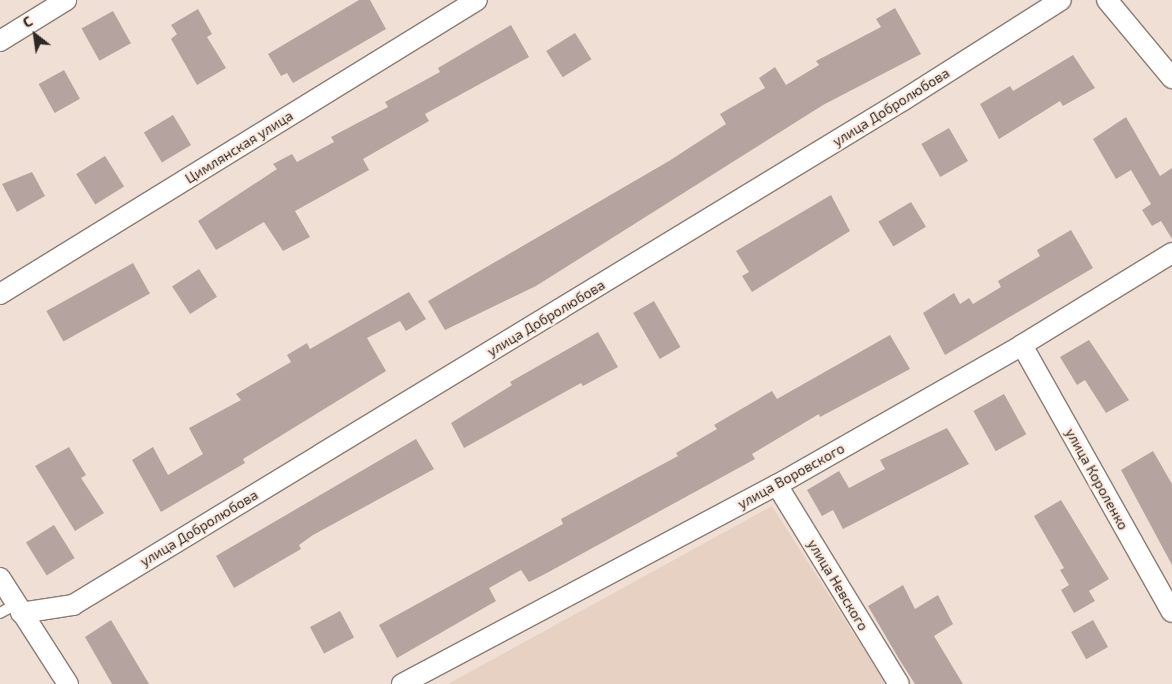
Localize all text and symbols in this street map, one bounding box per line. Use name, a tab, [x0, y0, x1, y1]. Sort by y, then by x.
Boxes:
north arrow	[10, 10, 60, 60]
text: С	[19, 12, 35, 31]
street label: улица Добролюбова	[830, 64, 952, 150]
street label: Цимлянская улица	[182, 107, 296, 187]
street label: улица Добролюбова	[484, 276, 608, 360]
street label: улица Короленко	[1062, 425, 1132, 533]
street label: улица Воровского	[735, 440, 847, 512]
street label: улица Добролюбова	[137, 486, 261, 570]
street label: улица Невского	[804, 536, 872, 634]

